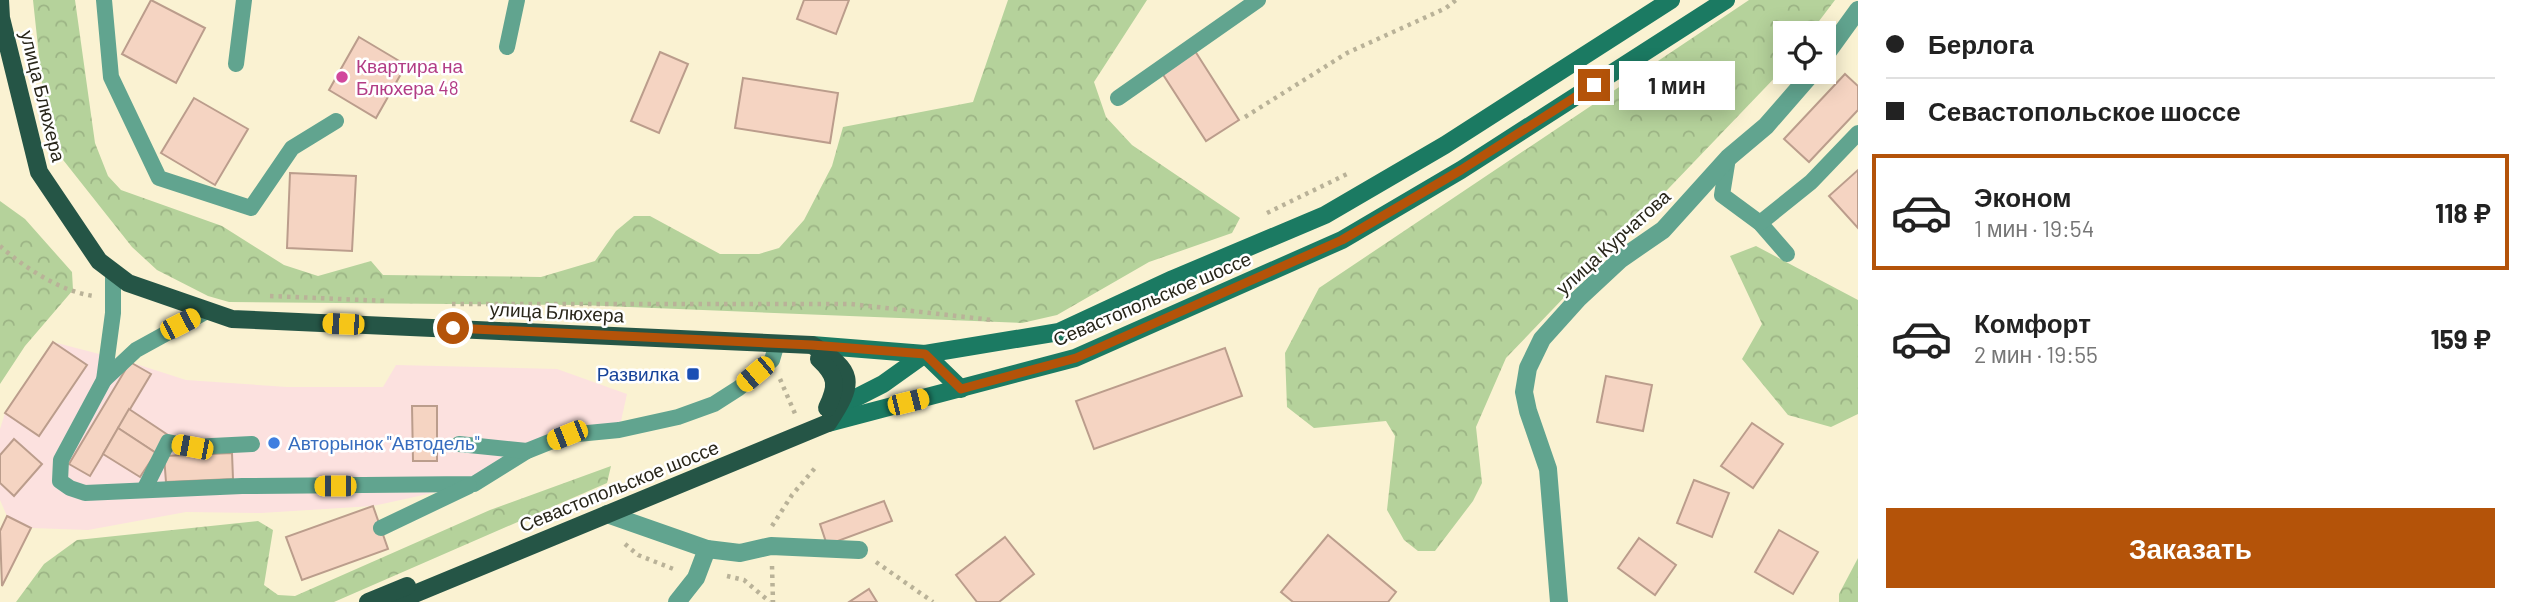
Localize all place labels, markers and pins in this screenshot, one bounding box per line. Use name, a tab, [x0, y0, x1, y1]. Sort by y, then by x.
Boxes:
place label: Квартира на Блюхера 48	[356, 54, 463, 99]
marker: Квартира на Блюхера 48	[334, 69, 350, 85]
place label: Развилка	[597, 362, 679, 385]
marker: Развилка	[685, 366, 701, 382]
place label: Авторынок "Автодель"	[288, 431, 480, 454]
marker: Авторынок "Автодель"	[266, 435, 282, 451]

